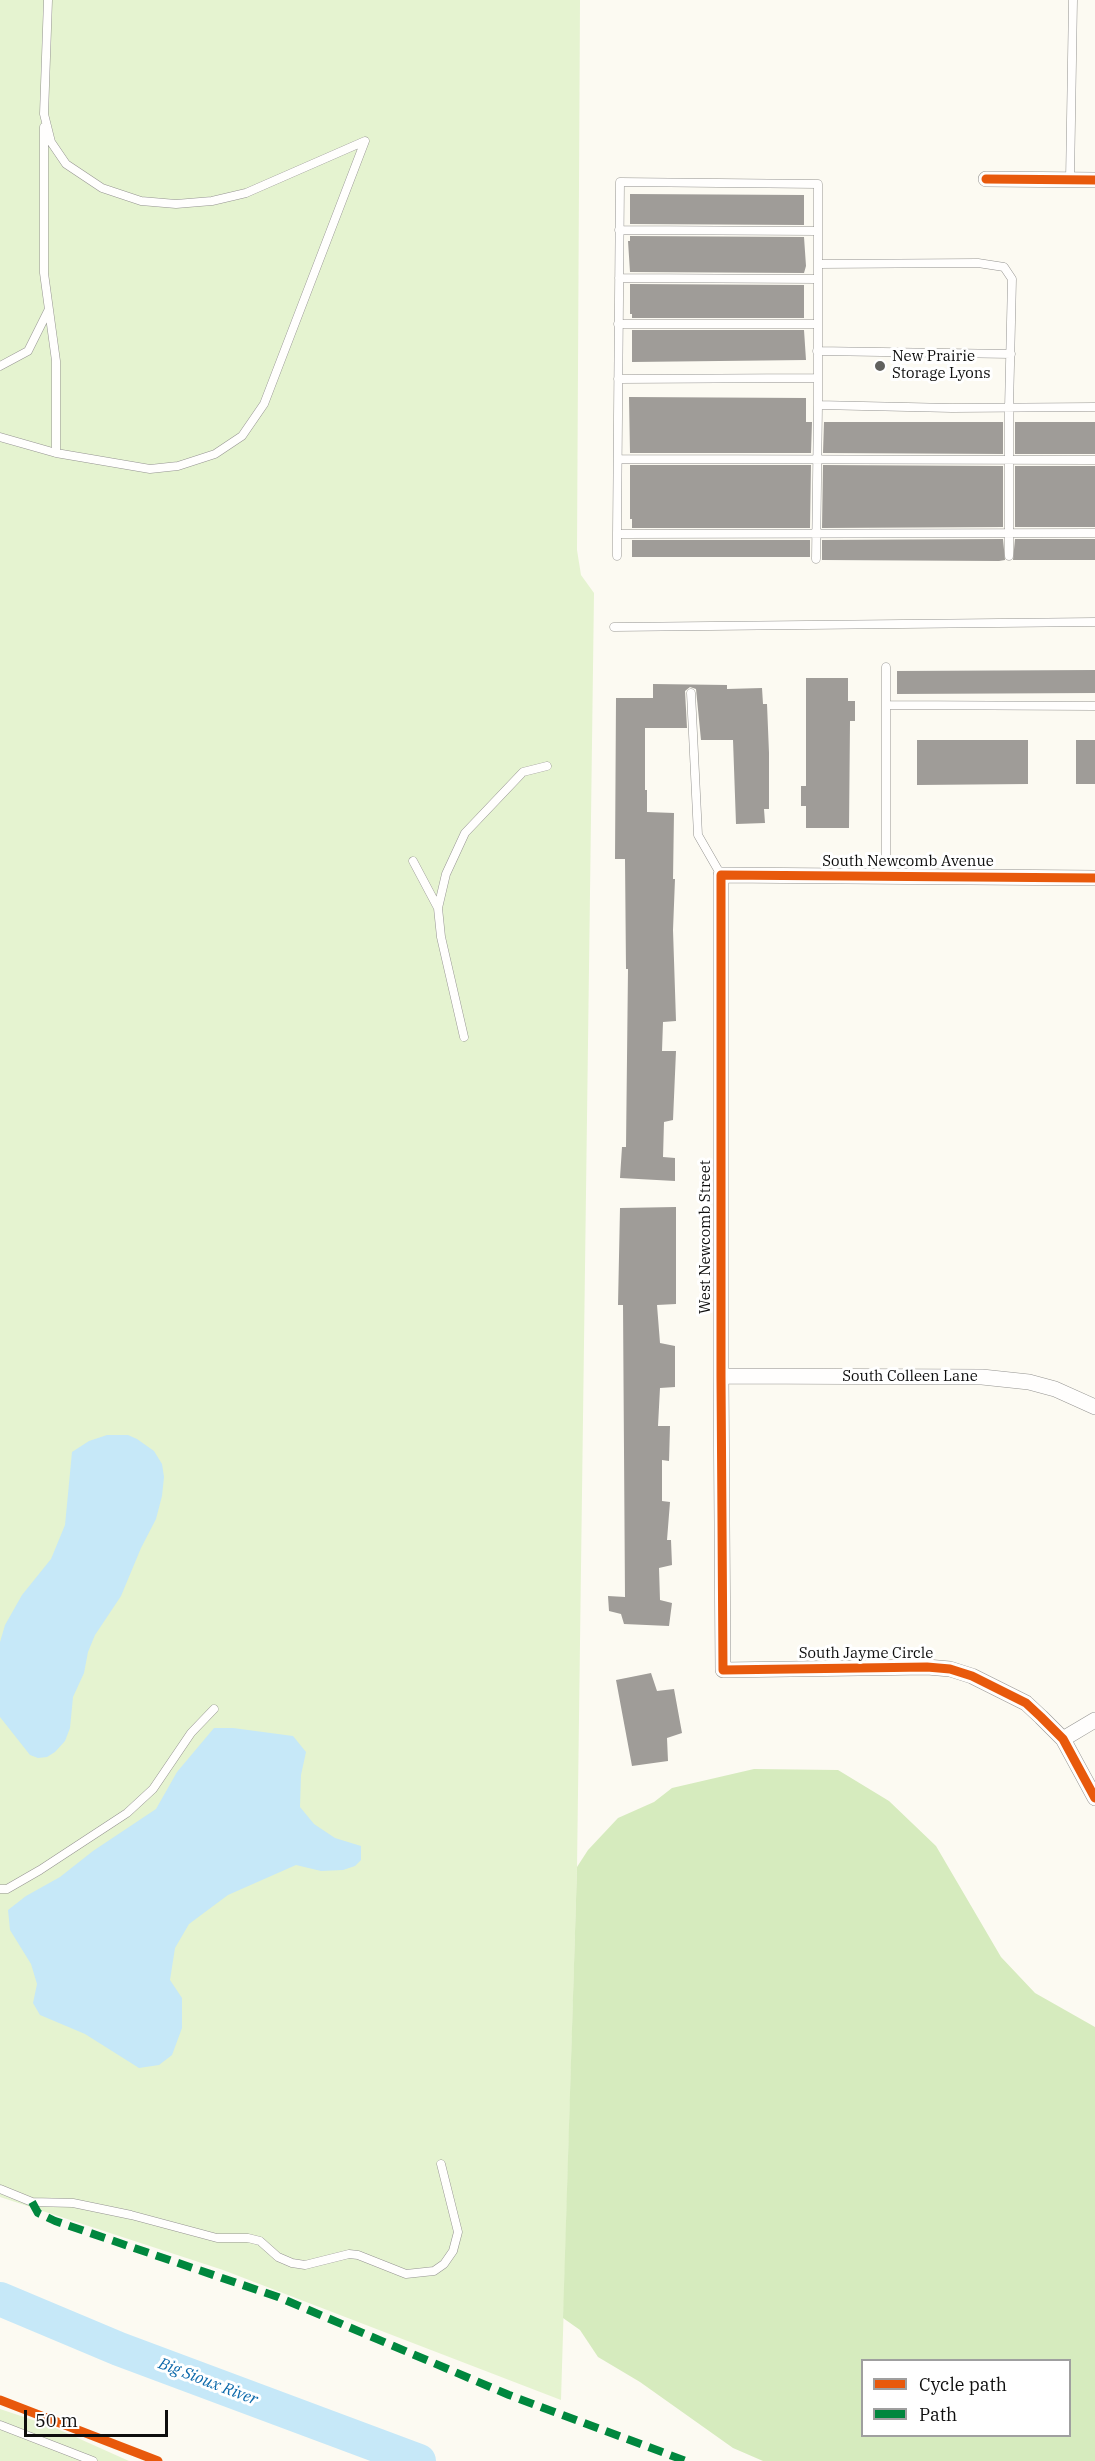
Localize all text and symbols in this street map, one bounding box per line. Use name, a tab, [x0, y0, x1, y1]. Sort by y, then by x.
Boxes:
place label: New Prairie Storage Lyons	[892, 348, 991, 383]
marker: New Prairie Storage Lyons	[873, 359, 887, 373]
street label: South Newcomb Avenue	[822, 853, 994, 871]
street label: West Newcomb Street	[697, 1160, 715, 1314]
street label: South Colleen Lane	[842, 1368, 978, 1386]
street label: South Jayme Circle	[799, 1645, 933, 1663]
water label: Big Sioux River	[156, 2354, 260, 2410]
legend	[861, 2359, 1071, 2437]
text: Cycle path	[919, 2373, 1007, 2396]
scale bar	[27, 2398, 171, 2436]
text: Path	[919, 2403, 957, 2426]
text: 50 m	[35, 2409, 78, 2432]

